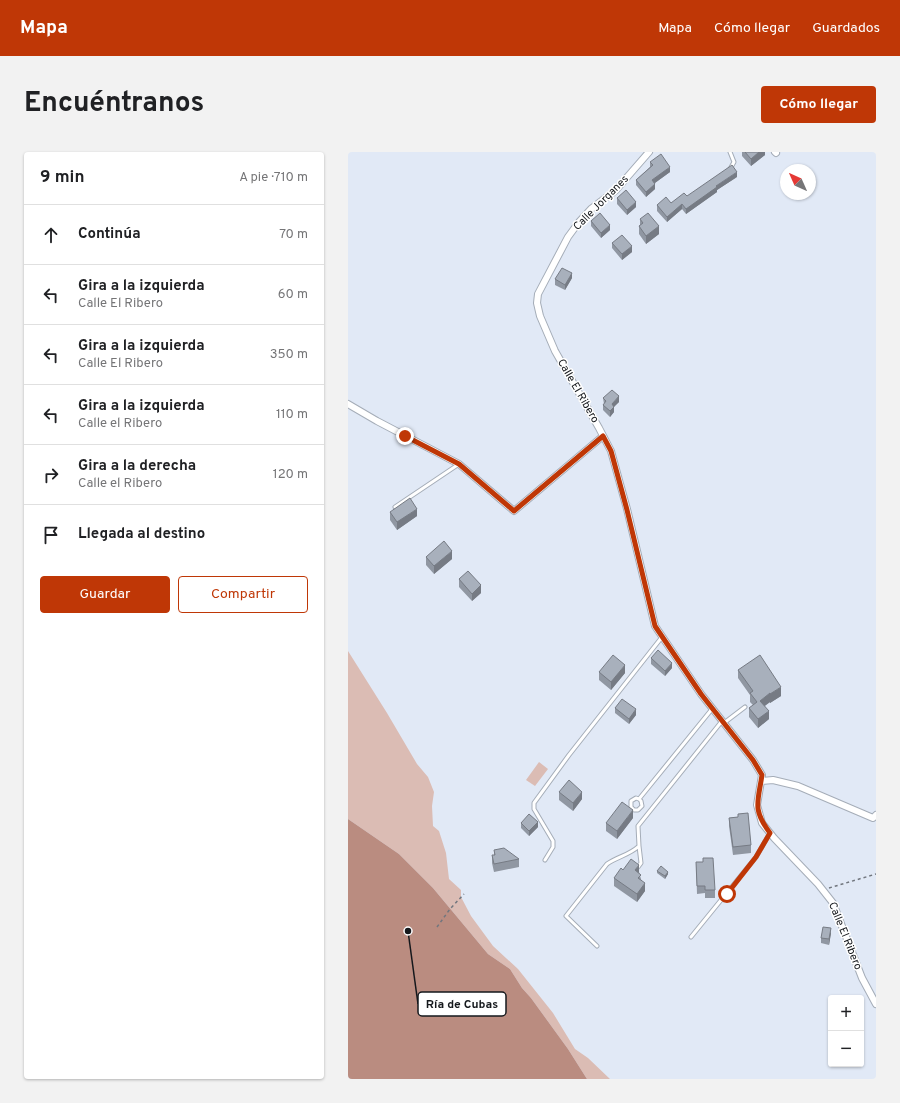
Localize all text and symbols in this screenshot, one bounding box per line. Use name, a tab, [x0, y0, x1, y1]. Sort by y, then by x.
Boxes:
text: Mapa	[20, 16, 68, 40]
text: Mapa	[658, 20, 692, 37]
text: Cómo llegar	[714, 20, 790, 37]
text: Guardados	[812, 20, 880, 37]
text: Encuéntranos	[24, 86, 204, 122]
button: Cómo llegar	[761, 86, 876, 123]
north arrow	[780, 164, 816, 200]
text: 9 min	[40, 167, 84, 189]
text: A pie · 710 m	[239, 170, 308, 186]
street label: Calle Jorganes	[570, 172, 632, 234]
icon: ahead	[40, 224, 62, 246]
text: Continúa	[78, 225, 140, 244]
text: 70 m	[279, 227, 308, 243]
text: Gira a la izquierda	[78, 277, 205, 296]
icon: left	[40, 284, 62, 306]
text: 60 m	[278, 287, 308, 303]
text: Calle El Ribero	[78, 296, 163, 312]
text: Gira a la izquierda	[78, 337, 205, 356]
icon: left	[40, 344, 62, 366]
text: 350 m	[270, 347, 308, 363]
text: Calle El Ribero	[78, 356, 163, 372]
street label: Calle El Ribero	[554, 356, 602, 426]
text: Gira a la izquierda	[78, 397, 205, 416]
icon: left	[40, 404, 62, 426]
text: 110 m	[276, 407, 308, 423]
text: Calle el Ribero	[78, 416, 162, 432]
route end	[396, 427, 414, 445]
text: Gira a la derecha	[78, 457, 196, 476]
icon: right	[40, 464, 62, 486]
text: 120 m	[273, 467, 308, 483]
text: Calle el Ribero	[78, 476, 162, 492]
icon: arrive	[40, 524, 62, 546]
text: Llegada al destino	[78, 525, 205, 544]
button: Guardar	[40, 576, 170, 613]
button: Compartir	[178, 576, 308, 613]
route start	[718, 885, 736, 903]
street label: Calle El Ribero	[825, 900, 865, 972]
callout: Ría de Cubas	[418, 992, 506, 1016]
map controls	[828, 995, 864, 1067]
button: +	[828, 995, 864, 1031]
text: Ría de Cubas	[426, 997, 498, 1013]
button: −	[828, 1031, 864, 1067]

